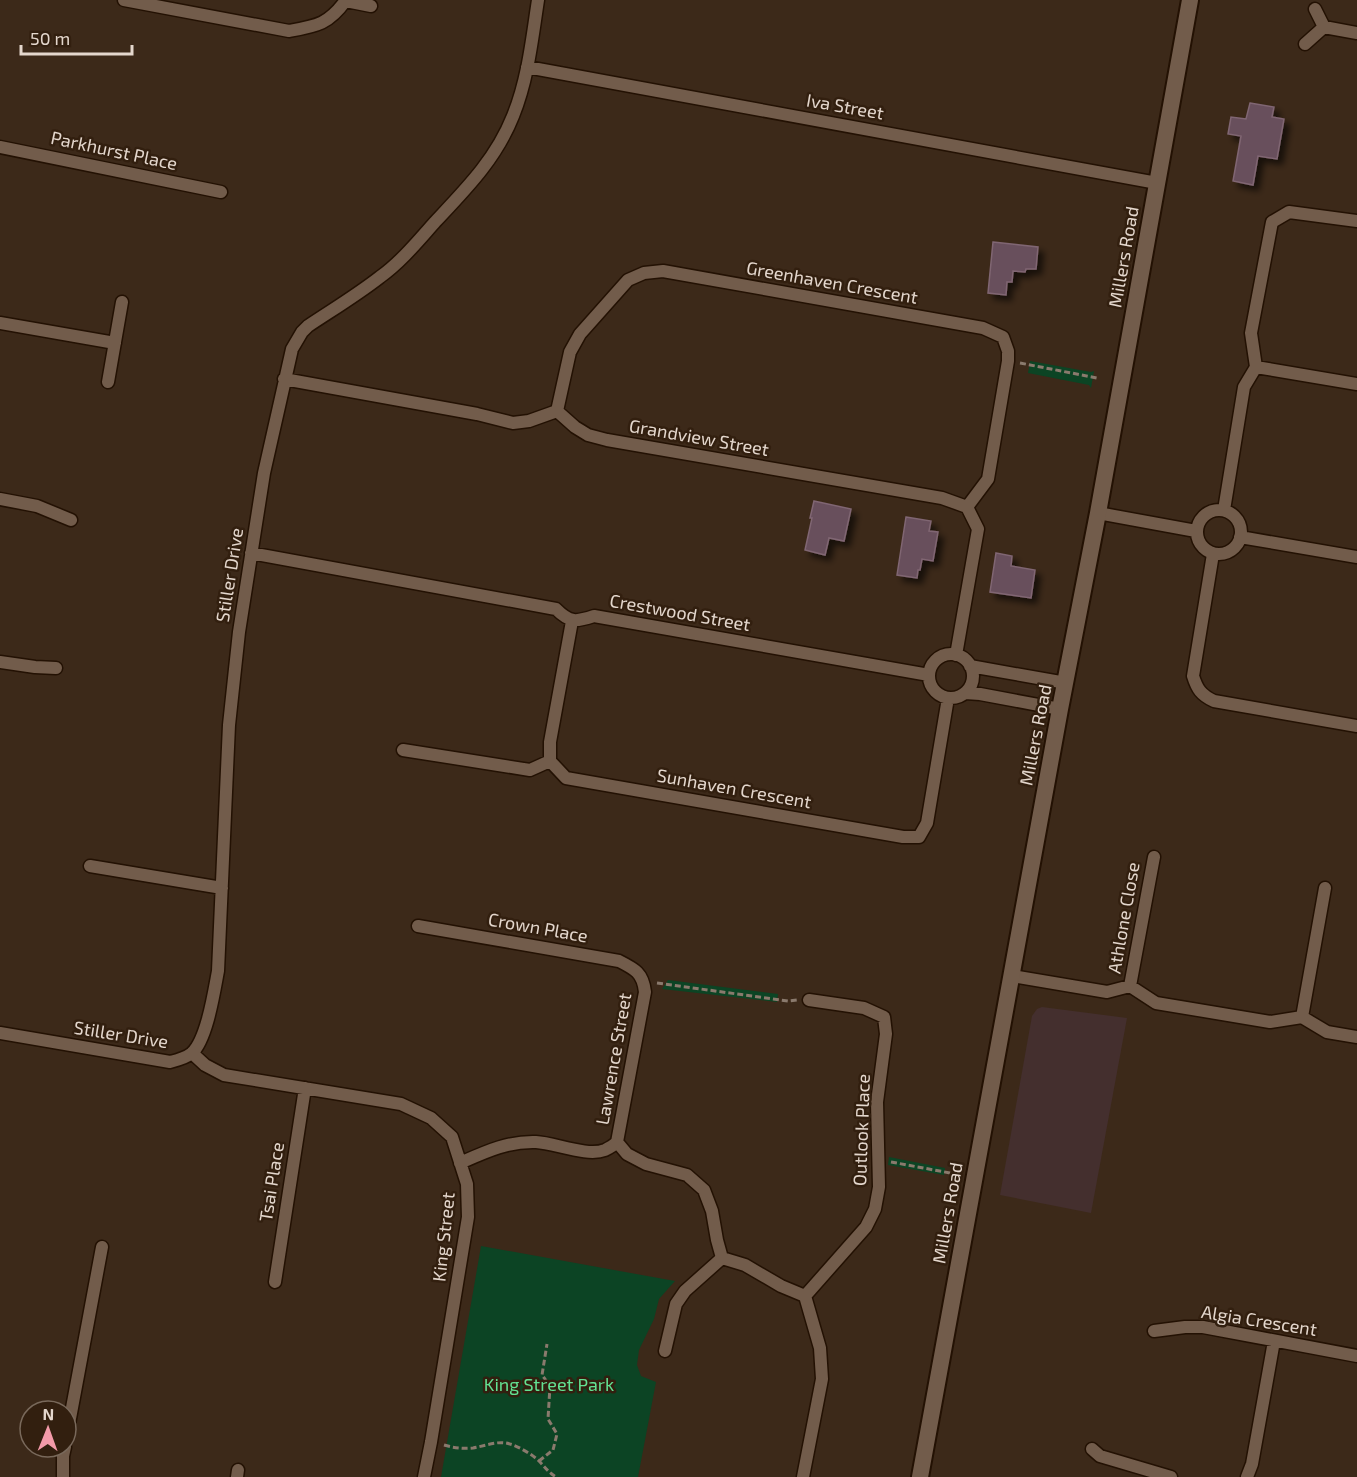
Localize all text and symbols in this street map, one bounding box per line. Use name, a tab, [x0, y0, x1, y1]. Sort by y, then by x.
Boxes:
scale bar	[21, 18, 132, 56]
text: 50 m	[30, 27, 70, 49]
street label: Iva Street	[805, 88, 886, 124]
street label: Parkhurst Place	[49, 126, 180, 174]
street label: Millers Road	[1103, 204, 1143, 309]
street label: Greenhaven Crescent	[745, 256, 920, 308]
street label: Grandview Street	[628, 414, 771, 460]
street label: Stiller Drive	[211, 526, 247, 624]
street label: Crestwood Street	[608, 589, 752, 635]
street label: Millers Road	[1014, 682, 1056, 787]
street label: Sunhaven Crescent	[655, 764, 813, 812]
street label: Athlone Close	[1102, 860, 1144, 975]
street label: Crown Place	[487, 907, 590, 947]
street label: Lawrence Street	[591, 991, 635, 1126]
street label: Stiller Drive	[72, 1016, 170, 1052]
street label: Outlook Place	[848, 1074, 874, 1186]
street label: Tsai Place	[254, 1140, 288, 1223]
street label: Millers Road	[927, 1160, 967, 1265]
street label: King Street	[427, 1191, 459, 1283]
street label: Algia Crescent	[1200, 1300, 1319, 1340]
park label: King Street Park	[484, 1373, 614, 1395]
north arrow	[18, 1399, 78, 1459]
text: N	[42, 1404, 54, 1423]

